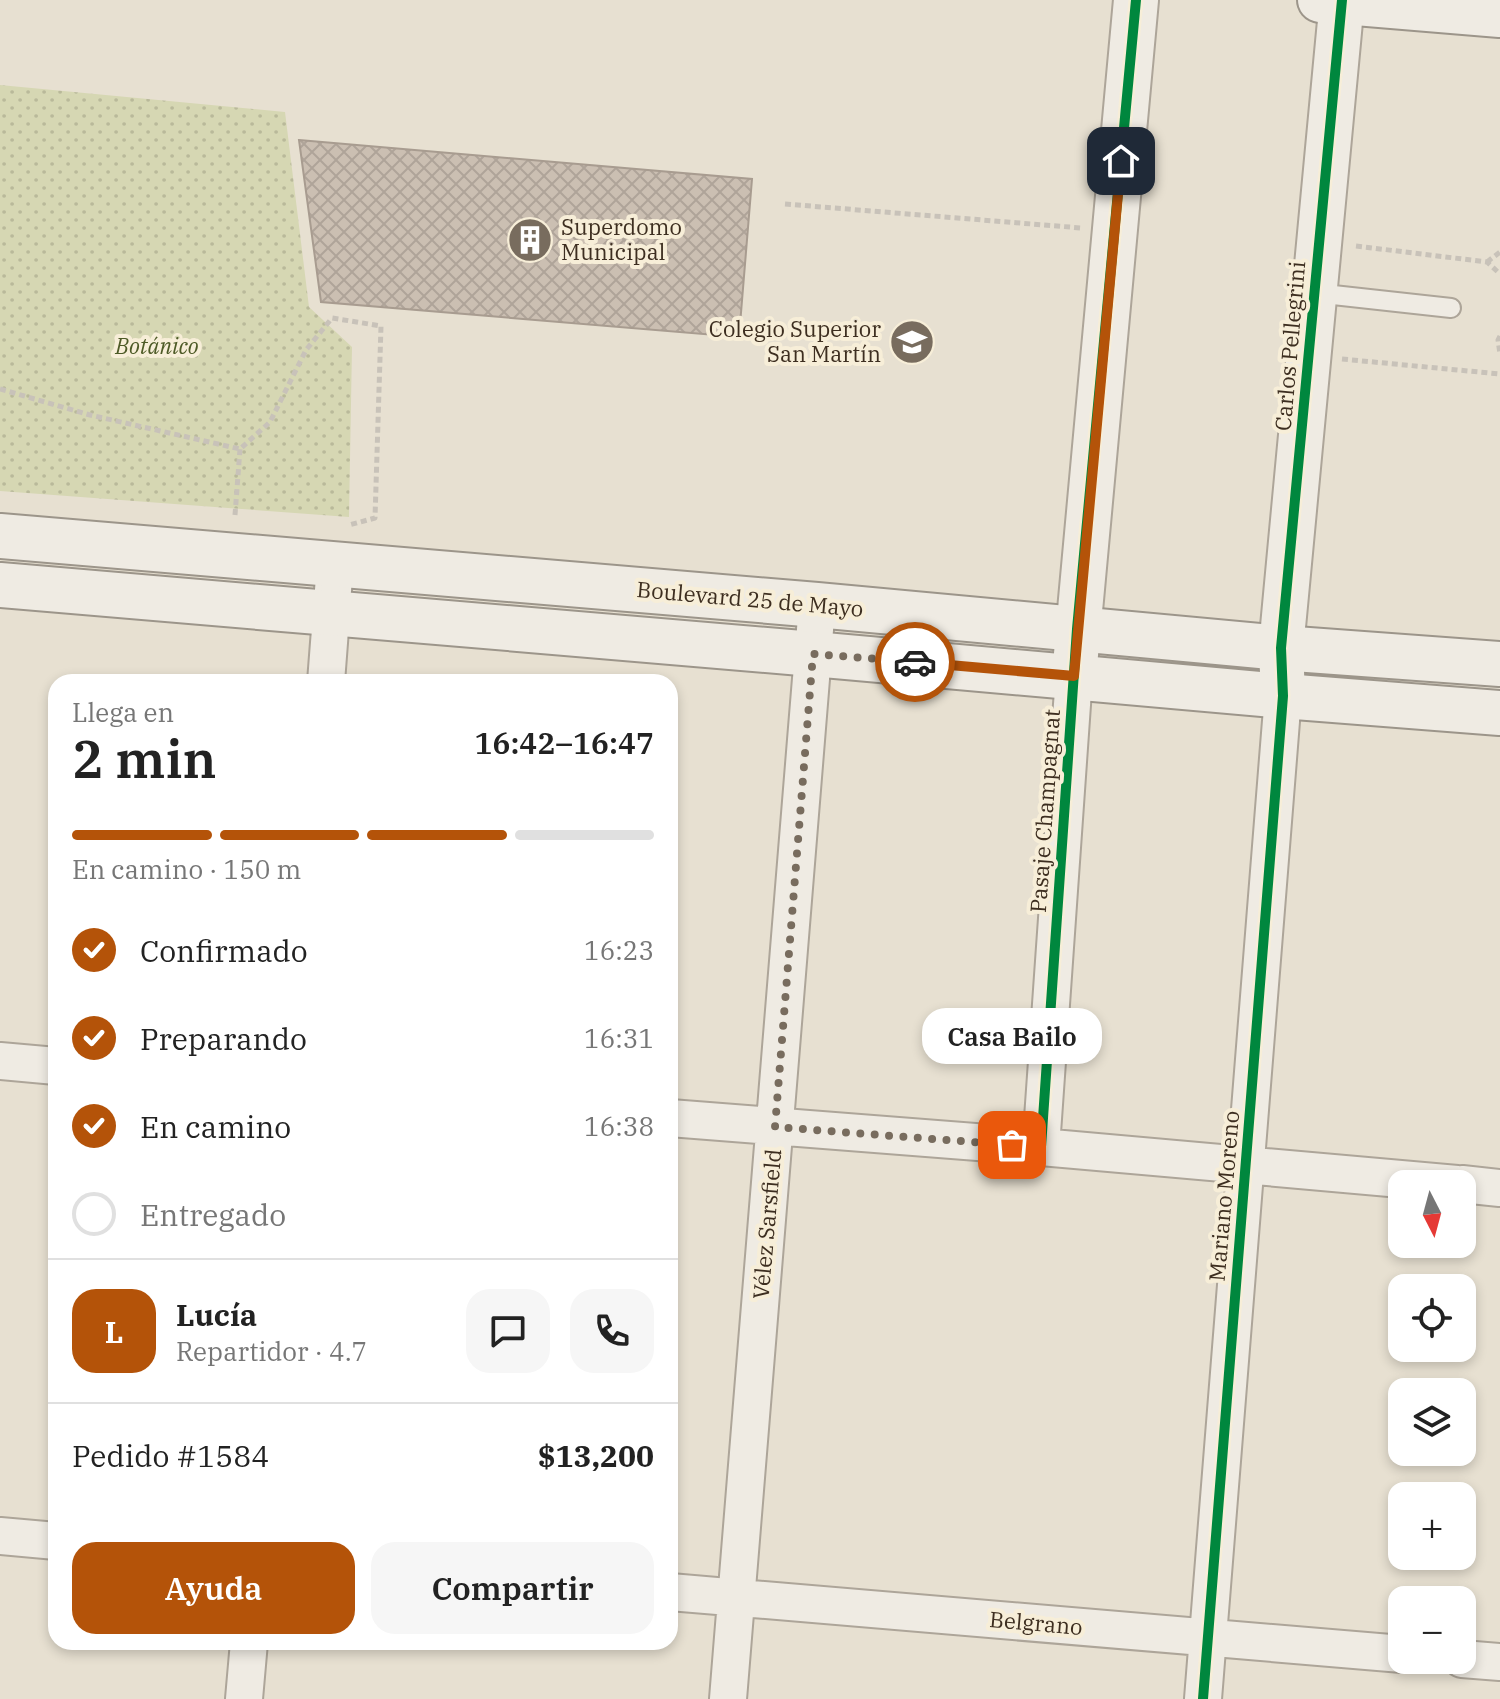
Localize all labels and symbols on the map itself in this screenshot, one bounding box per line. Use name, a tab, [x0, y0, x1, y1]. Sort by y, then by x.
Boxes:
pin	[1087, 127, 1155, 195]
place label: Superdomo Municipal	[561, 212, 682, 266]
building icon: Superdomo Municipal	[506, 216, 554, 264]
street label: Carlos Pellegrini	[1268, 260, 1311, 432]
place label: Colegio Superior San Martín	[709, 314, 881, 368]
school or university icon: Colegio Superior San Martín	[888, 318, 936, 366]
park label: Botánico	[114, 331, 199, 360]
street label: Boulevard 25 de Mayo	[635, 574, 865, 623]
courier	[875, 622, 955, 702]
street label: Pasaje Champagnat	[1023, 708, 1066, 914]
callout: Casa Bailo	[922, 1009, 1102, 1065]
street label: Mariano Moreno	[1202, 1109, 1245, 1282]
pin	[978, 1111, 1046, 1179]
street label: Vélez Sarsfield	[745, 1148, 788, 1300]
north arrow	[1388, 1170, 1476, 1258]
street label: Belgrano	[988, 1604, 1084, 1641]

